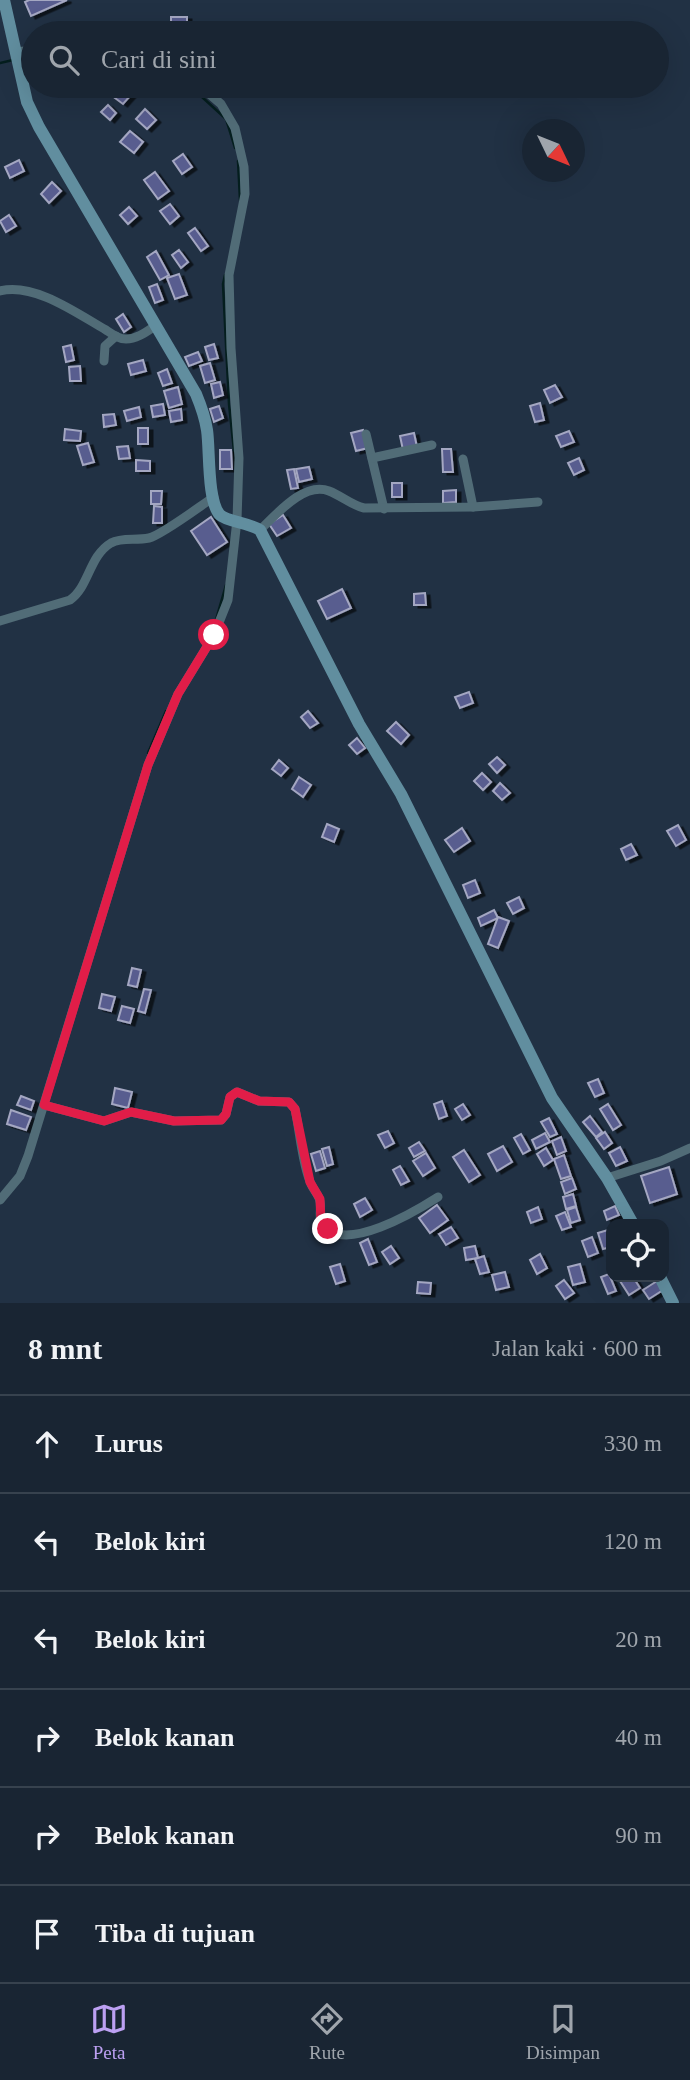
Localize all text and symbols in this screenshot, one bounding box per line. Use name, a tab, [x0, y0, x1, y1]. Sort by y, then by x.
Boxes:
search box	[21, 21, 669, 98]
icon: search	[45, 41, 83, 79]
text: Cari di sini	[101, 45, 217, 74]
north arrow	[522, 119, 585, 182]
route start	[198, 619, 229, 650]
route end	[312, 1213, 343, 1244]
map controls	[606, 1219, 669, 1282]
button: locate	[606, 1219, 669, 1282]
text: 8 mnt	[28, 1332, 102, 1365]
text: Jalan kaki · 600 m	[492, 1336, 662, 1361]
icon: ahead	[28, 1425, 66, 1463]
text: Lurus	[95, 1429, 163, 1458]
text: 330 m	[604, 1431, 662, 1456]
icon: left	[28, 1523, 66, 1561]
text: Belok kiri	[95, 1527, 206, 1556]
text: 120 m	[604, 1529, 662, 1554]
icon: left	[28, 1621, 66, 1659]
text: Belok kiri	[95, 1625, 206, 1654]
text: 20 m	[615, 1627, 662, 1652]
icon: right	[28, 1719, 66, 1757]
text: Belok kanan	[95, 1723, 234, 1752]
text: 40 m	[615, 1725, 662, 1750]
icon: right	[28, 1817, 66, 1855]
text: Belok kanan	[95, 1821, 234, 1850]
text: 90 m	[615, 1823, 662, 1848]
icon: arrive	[28, 1915, 66, 1953]
text: Tiba di tujuan	[95, 1919, 255, 1948]
tab: Peta	[90, 2000, 128, 2064]
tab: Rute	[308, 2000, 346, 2064]
tab: Disimpan	[526, 2000, 600, 2064]

